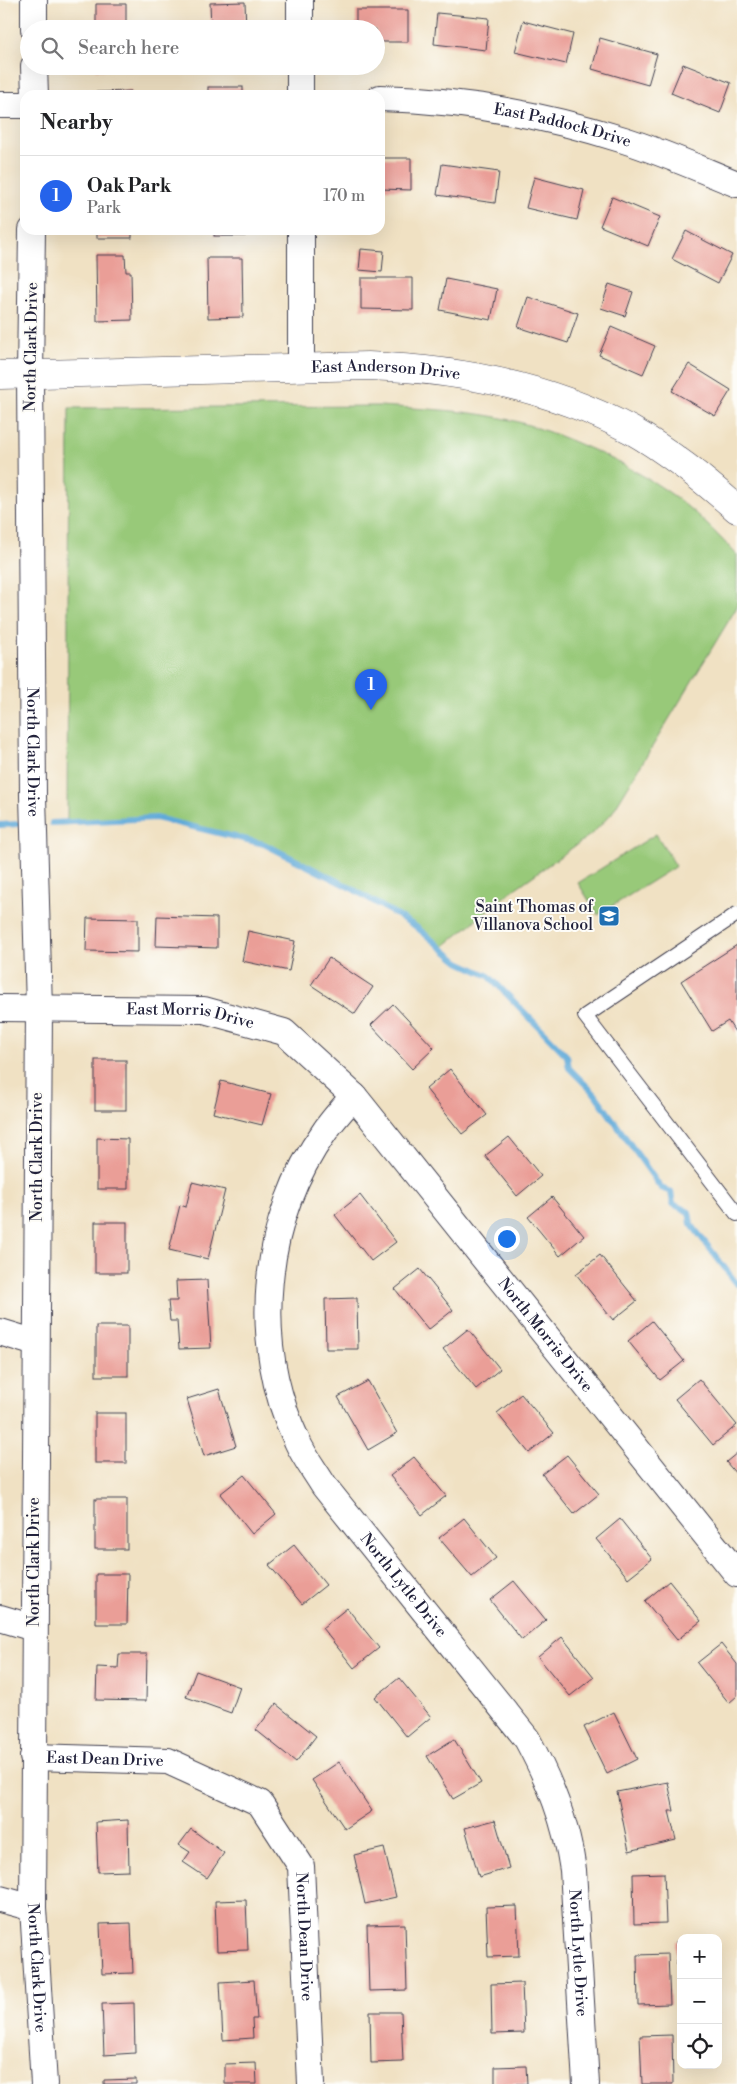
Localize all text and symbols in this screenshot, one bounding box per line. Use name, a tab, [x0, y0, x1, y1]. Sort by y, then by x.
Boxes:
search box	[20, 20, 385, 75]
icon: search	[38, 34, 66, 62]
text: Search here	[78, 36, 179, 60]
street label: East Paddock Drive	[492, 99, 634, 152]
text: Nearby	[40, 110, 113, 136]
text: Oak Park	[87, 174, 171, 198]
text: 1	[52, 186, 60, 206]
text: 170 m	[323, 186, 365, 206]
text: Park	[87, 198, 120, 218]
street label: North Clark Drive	[20, 282, 42, 412]
street label: East Anderson Drive	[311, 356, 462, 385]
pin: 1	[355, 669, 387, 710]
street label: North Clark Drive	[22, 687, 44, 817]
place label: Saint Thomas of Villanova School	[472, 897, 594, 935]
school or university icon: Saint Thomas of Villanova School	[597, 904, 621, 928]
street label: East Morris Drive	[126, 999, 256, 1033]
street label: North Clark Drive	[27, 1092, 47, 1222]
your location	[494, 1226, 520, 1252]
street label: North Morris Drive	[494, 1274, 597, 1396]
street label: North Clark Drive	[24, 1497, 44, 1627]
street label: North Lytle Drive	[356, 1529, 451, 1641]
street label: East Dean Drive	[46, 1747, 164, 1771]
street label: North Dean Drive	[291, 1872, 317, 2001]
street label: North Lytle Drive	[564, 1889, 592, 2017]
street label: North Clark Drive	[23, 1902, 51, 2033]
map controls	[677, 1934, 722, 2069]
button: +	[677, 1934, 722, 1979]
button: −	[677, 1979, 722, 2024]
button: locate	[677, 2024, 722, 2069]

